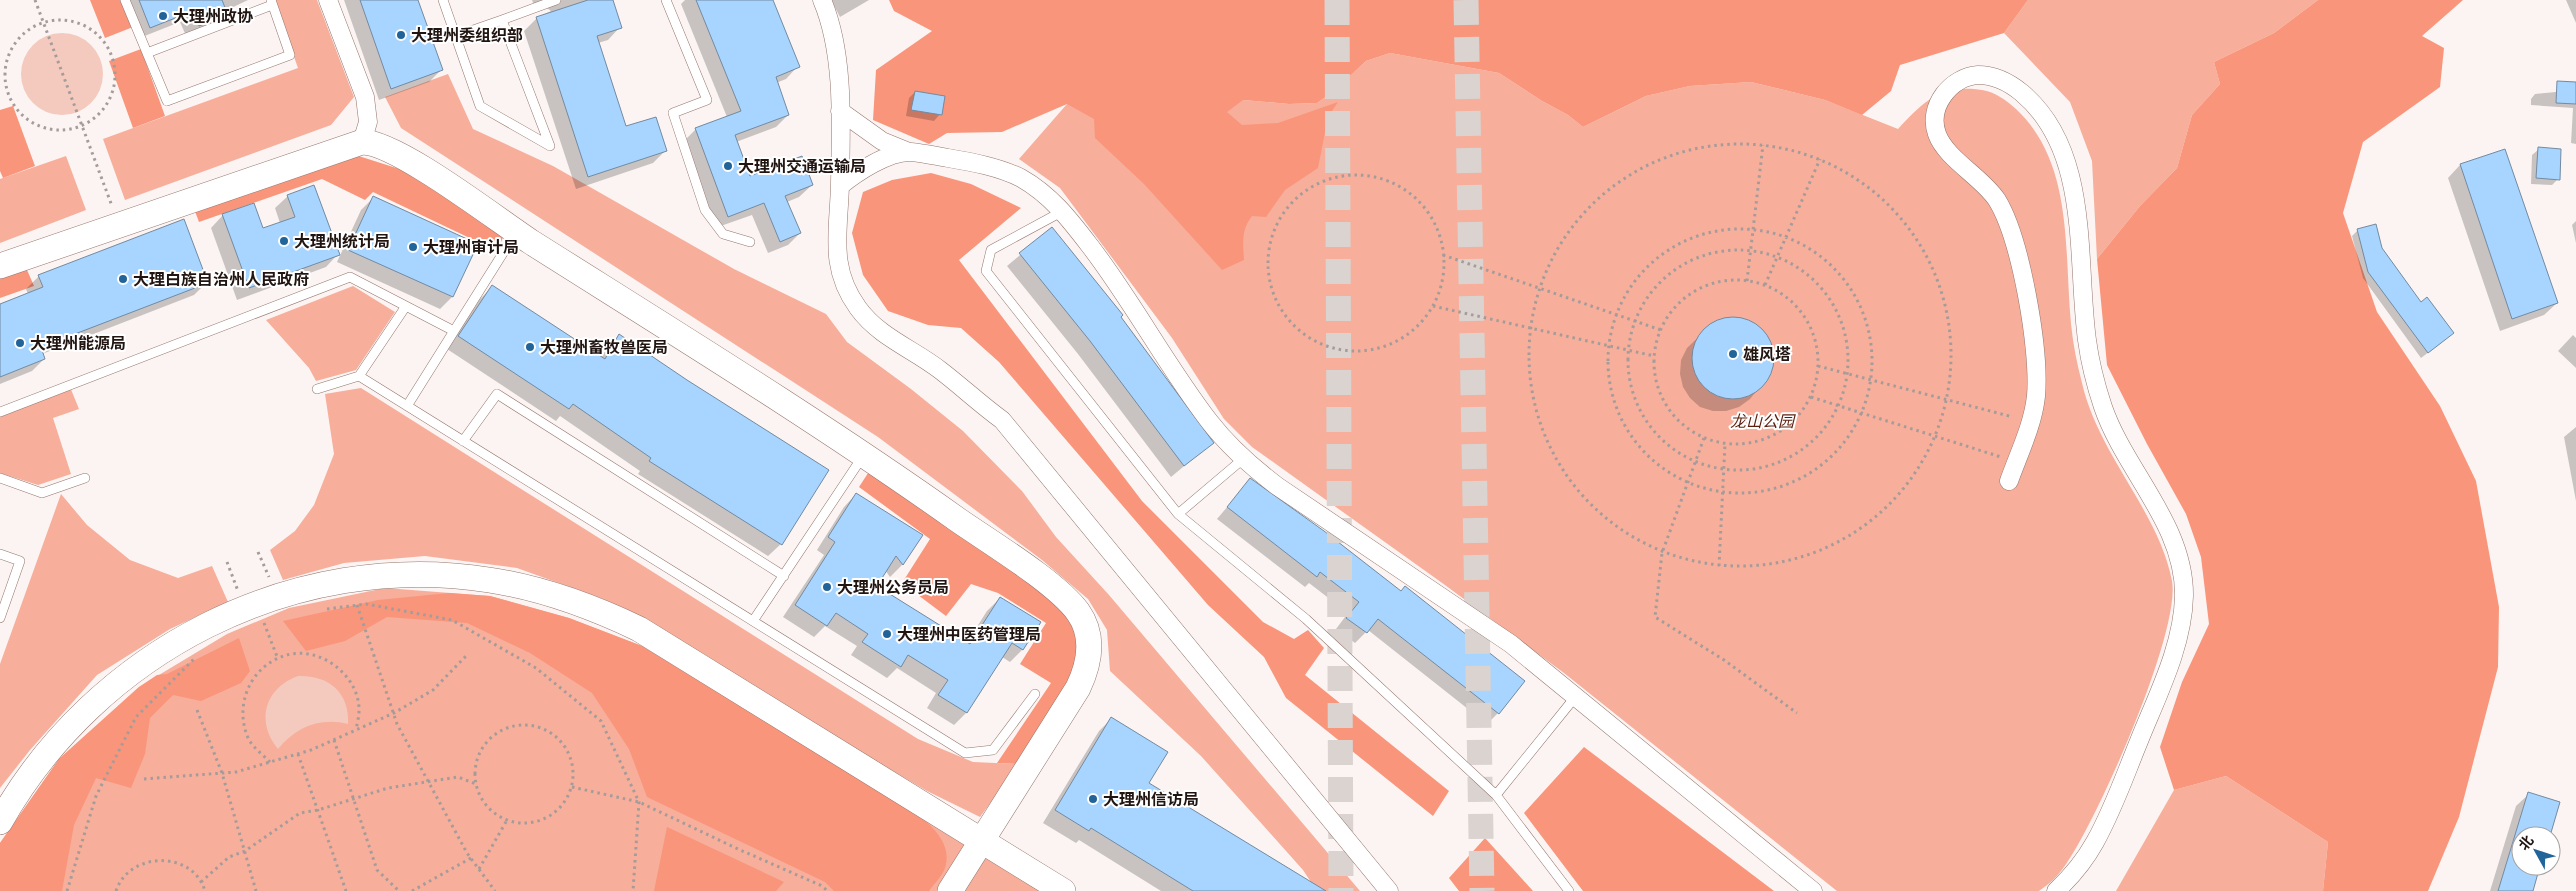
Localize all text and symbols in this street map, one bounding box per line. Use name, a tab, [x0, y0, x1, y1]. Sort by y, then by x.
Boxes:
place label: 大理州政协	[173, 7, 254, 26]
marker: 大理州政协	[157, 10, 169, 22]
place label: 大理州委组织部	[411, 26, 523, 45]
marker: 大理州委组织部	[395, 29, 407, 41]
place label: 大理州交通运输局	[738, 157, 866, 176]
marker: 大理州交通运输局	[722, 160, 734, 172]
place label: 大理州统计局	[294, 232, 390, 251]
marker: 大理州统计局	[278, 235, 290, 247]
place label: 大理州审计局	[423, 238, 519, 257]
marker: 大理州审计局	[407, 241, 419, 253]
place label: 大理白族自治州人民政府	[133, 270, 309, 289]
marker: 大理白族自治州人民政府	[117, 273, 129, 285]
place label: 大理州能源局	[30, 334, 126, 353]
marker: 大理州能源局	[14, 337, 26, 349]
place label: 大理州畜牧兽医局	[540, 338, 668, 357]
marker: 大理州畜牧兽医局	[524, 341, 536, 353]
place label: 雄风塔	[1743, 345, 1791, 364]
marker: 雄风塔	[1727, 348, 1739, 360]
park label: 龙山公园	[1730, 412, 1796, 431]
place label: 大理州公务员局	[837, 578, 949, 597]
marker: 大理州公务员局	[821, 581, 833, 593]
place label: 大理州中医药管理局	[897, 625, 1041, 644]
marker: 大理州中医药管理局	[881, 628, 893, 640]
place label: 大理州信访局	[1103, 790, 1199, 809]
marker: 大理州信访局	[1087, 793, 1099, 805]
north arrow	[2511, 826, 2561, 876]
text: 北	[2515, 832, 2537, 854]

